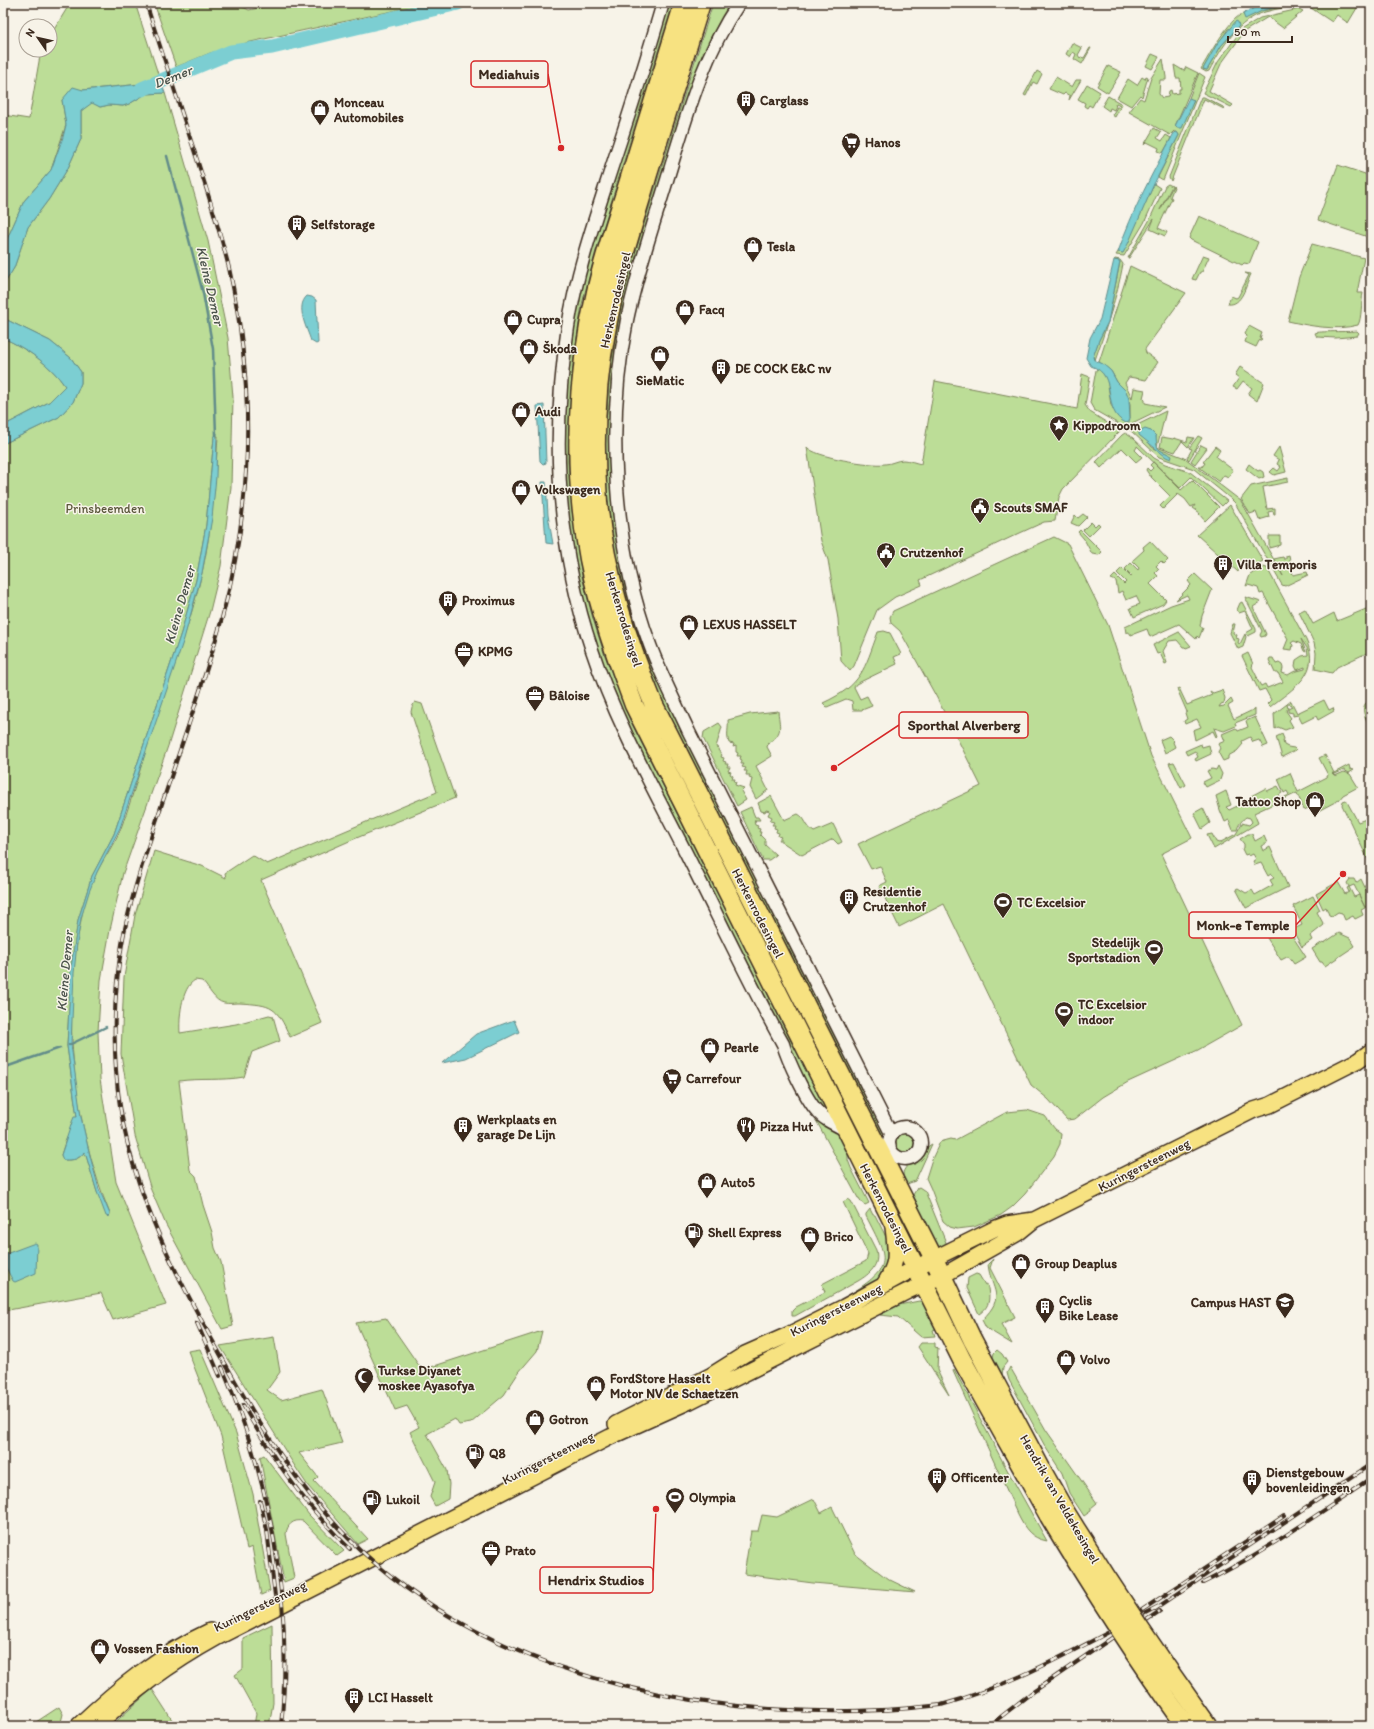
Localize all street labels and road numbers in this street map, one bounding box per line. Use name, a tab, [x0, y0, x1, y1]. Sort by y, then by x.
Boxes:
street label: Herkenrodesingel	[597, 250, 633, 350]
street label: Herkenrodesingel	[602, 570, 646, 669]
street label: Herkenrodesingel	[729, 866, 787, 961]
street label: Kuringersteenweg	[1096, 1135, 1193, 1195]
street label: Herkenrodesingel	[857, 1161, 915, 1256]
street label: Kuringersteenweg	[788, 1280, 885, 1340]
street label: Kuringersteenweg	[500, 1428, 597, 1488]
street label: Hendrik van Veldekesingel	[1017, 1432, 1103, 1566]
street label: Kuringersteenweg	[211, 1577, 309, 1635]

